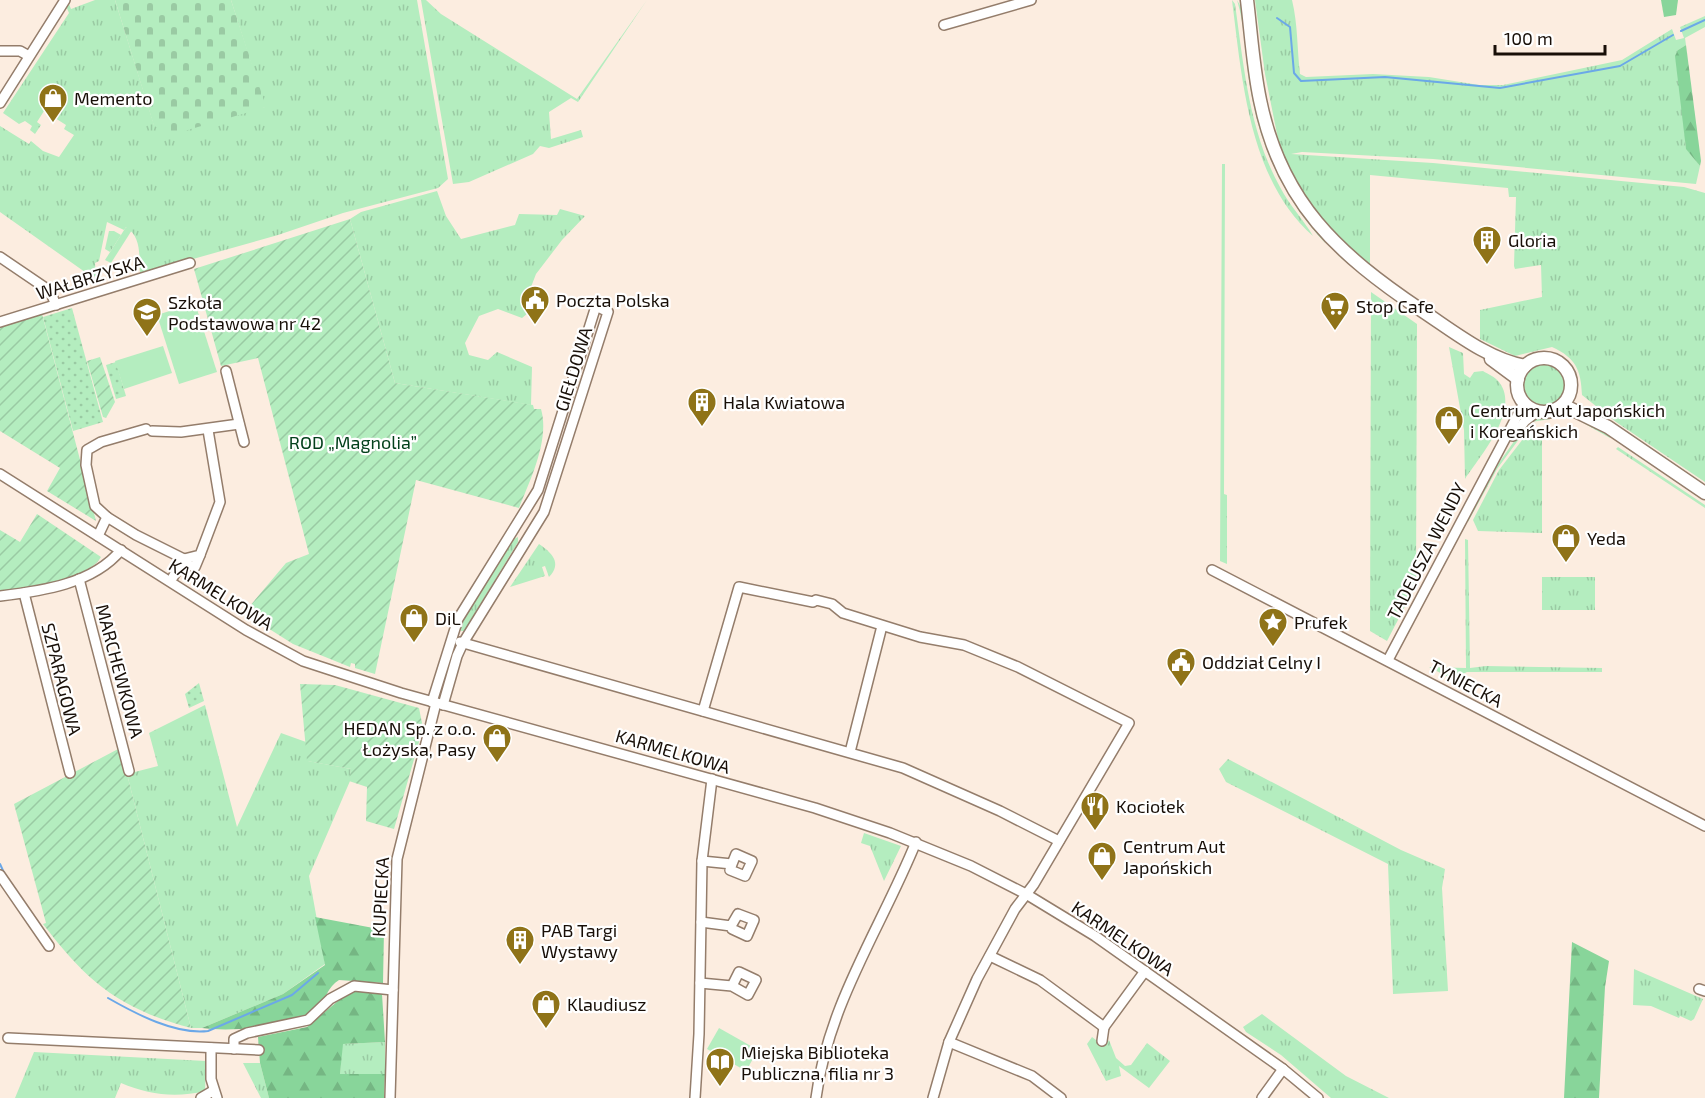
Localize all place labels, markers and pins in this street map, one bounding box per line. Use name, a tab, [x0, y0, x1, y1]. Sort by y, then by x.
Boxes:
shop icon: Memento	[37, 82, 69, 124]
place label: Memento	[74, 87, 152, 109]
building icon: Gloria	[1471, 224, 1503, 266]
place label: Gloria	[1508, 229, 1556, 251]
public building icon: Poczta Polska	[519, 284, 551, 326]
place label: Poczta Polska	[556, 289, 670, 311]
supermarket icon: Stop Cafe	[1319, 290, 1351, 332]
place label: Szkoła Podstawowa nr 42	[168, 291, 321, 334]
place label: Stop Cafe	[1356, 295, 1434, 317]
school or university icon: Szkoła Podstawowa nr 42	[131, 296, 163, 338]
building icon: Hala Kwiatowa	[686, 386, 718, 428]
place label: Hala Kwiatowa	[723, 391, 845, 413]
place label: Centrum Aut Japońskich i Koreańskich	[1470, 399, 1665, 442]
shop icon: Centrum Aut Japońskich i Koreańskich	[1433, 404, 1465, 446]
shop icon: Yeda	[1550, 522, 1582, 564]
place label: Yeda	[1587, 527, 1626, 549]
shop icon: DiL	[398, 602, 430, 644]
place icon: Prufek	[1257, 606, 1289, 648]
place label: DiL	[435, 607, 461, 629]
place label: Prufek	[1294, 611, 1348, 633]
public building icon: Oddział Celny I	[1165, 646, 1197, 688]
place label: Oddział Celny I	[1202, 651, 1321, 673]
place label: HEDAN Sp. z o.o. Łożyska, Pasy	[344, 717, 476, 760]
shop icon: HEDAN Sp. z o.o. Łożyska, Pasy	[481, 722, 513, 764]
restaurant icon: Kociołek	[1079, 790, 1111, 832]
place label: Kociołek	[1116, 795, 1185, 817]
place label: Centrum Aut Japońskich	[1123, 835, 1226, 878]
shop icon: Centrum Aut Japońskich	[1086, 840, 1118, 882]
place label: PAB Targi Wystawy	[541, 919, 618, 962]
building icon: PAB Targi Wystawy	[504, 924, 536, 966]
shop icon: Klaudiusz	[530, 988, 562, 1030]
place label: Klaudiusz	[567, 993, 647, 1015]
place label: Miejska Biblioteka Publiczna, filia nr 3	[741, 1041, 894, 1084]
library icon: Miejska Biblioteka Publiczna, filia nr 3	[704, 1046, 736, 1088]

